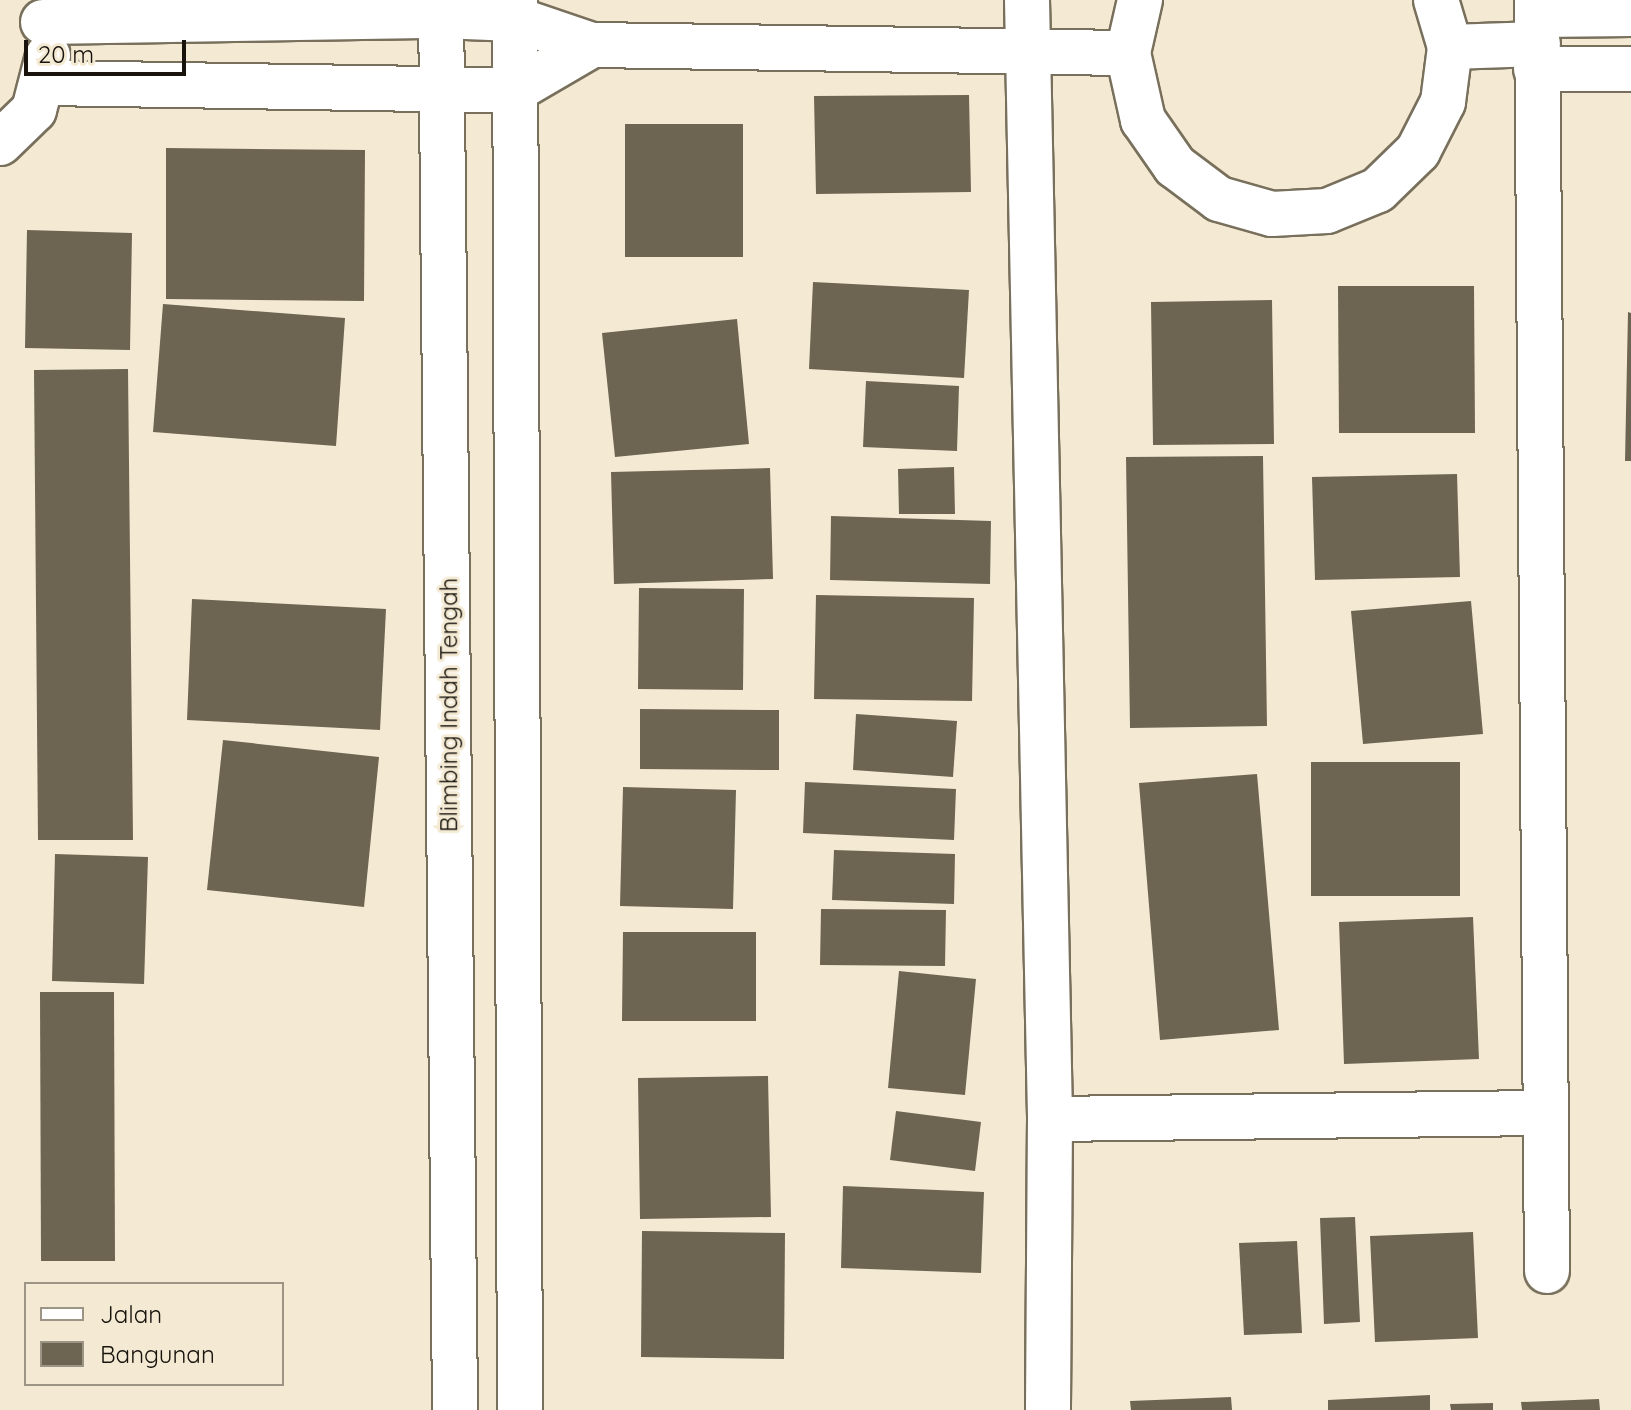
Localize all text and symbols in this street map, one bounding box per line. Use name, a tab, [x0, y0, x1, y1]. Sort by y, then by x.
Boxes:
scale bar	[28, 24, 190, 74]
text: 20 m	[38, 39, 94, 69]
street label: Blimbing Indah Tengah	[435, 578, 463, 832]
legend	[24, 1282, 284, 1386]
text: Jalan	[100, 1299, 162, 1329]
text: Bangunan	[100, 1339, 215, 1369]

